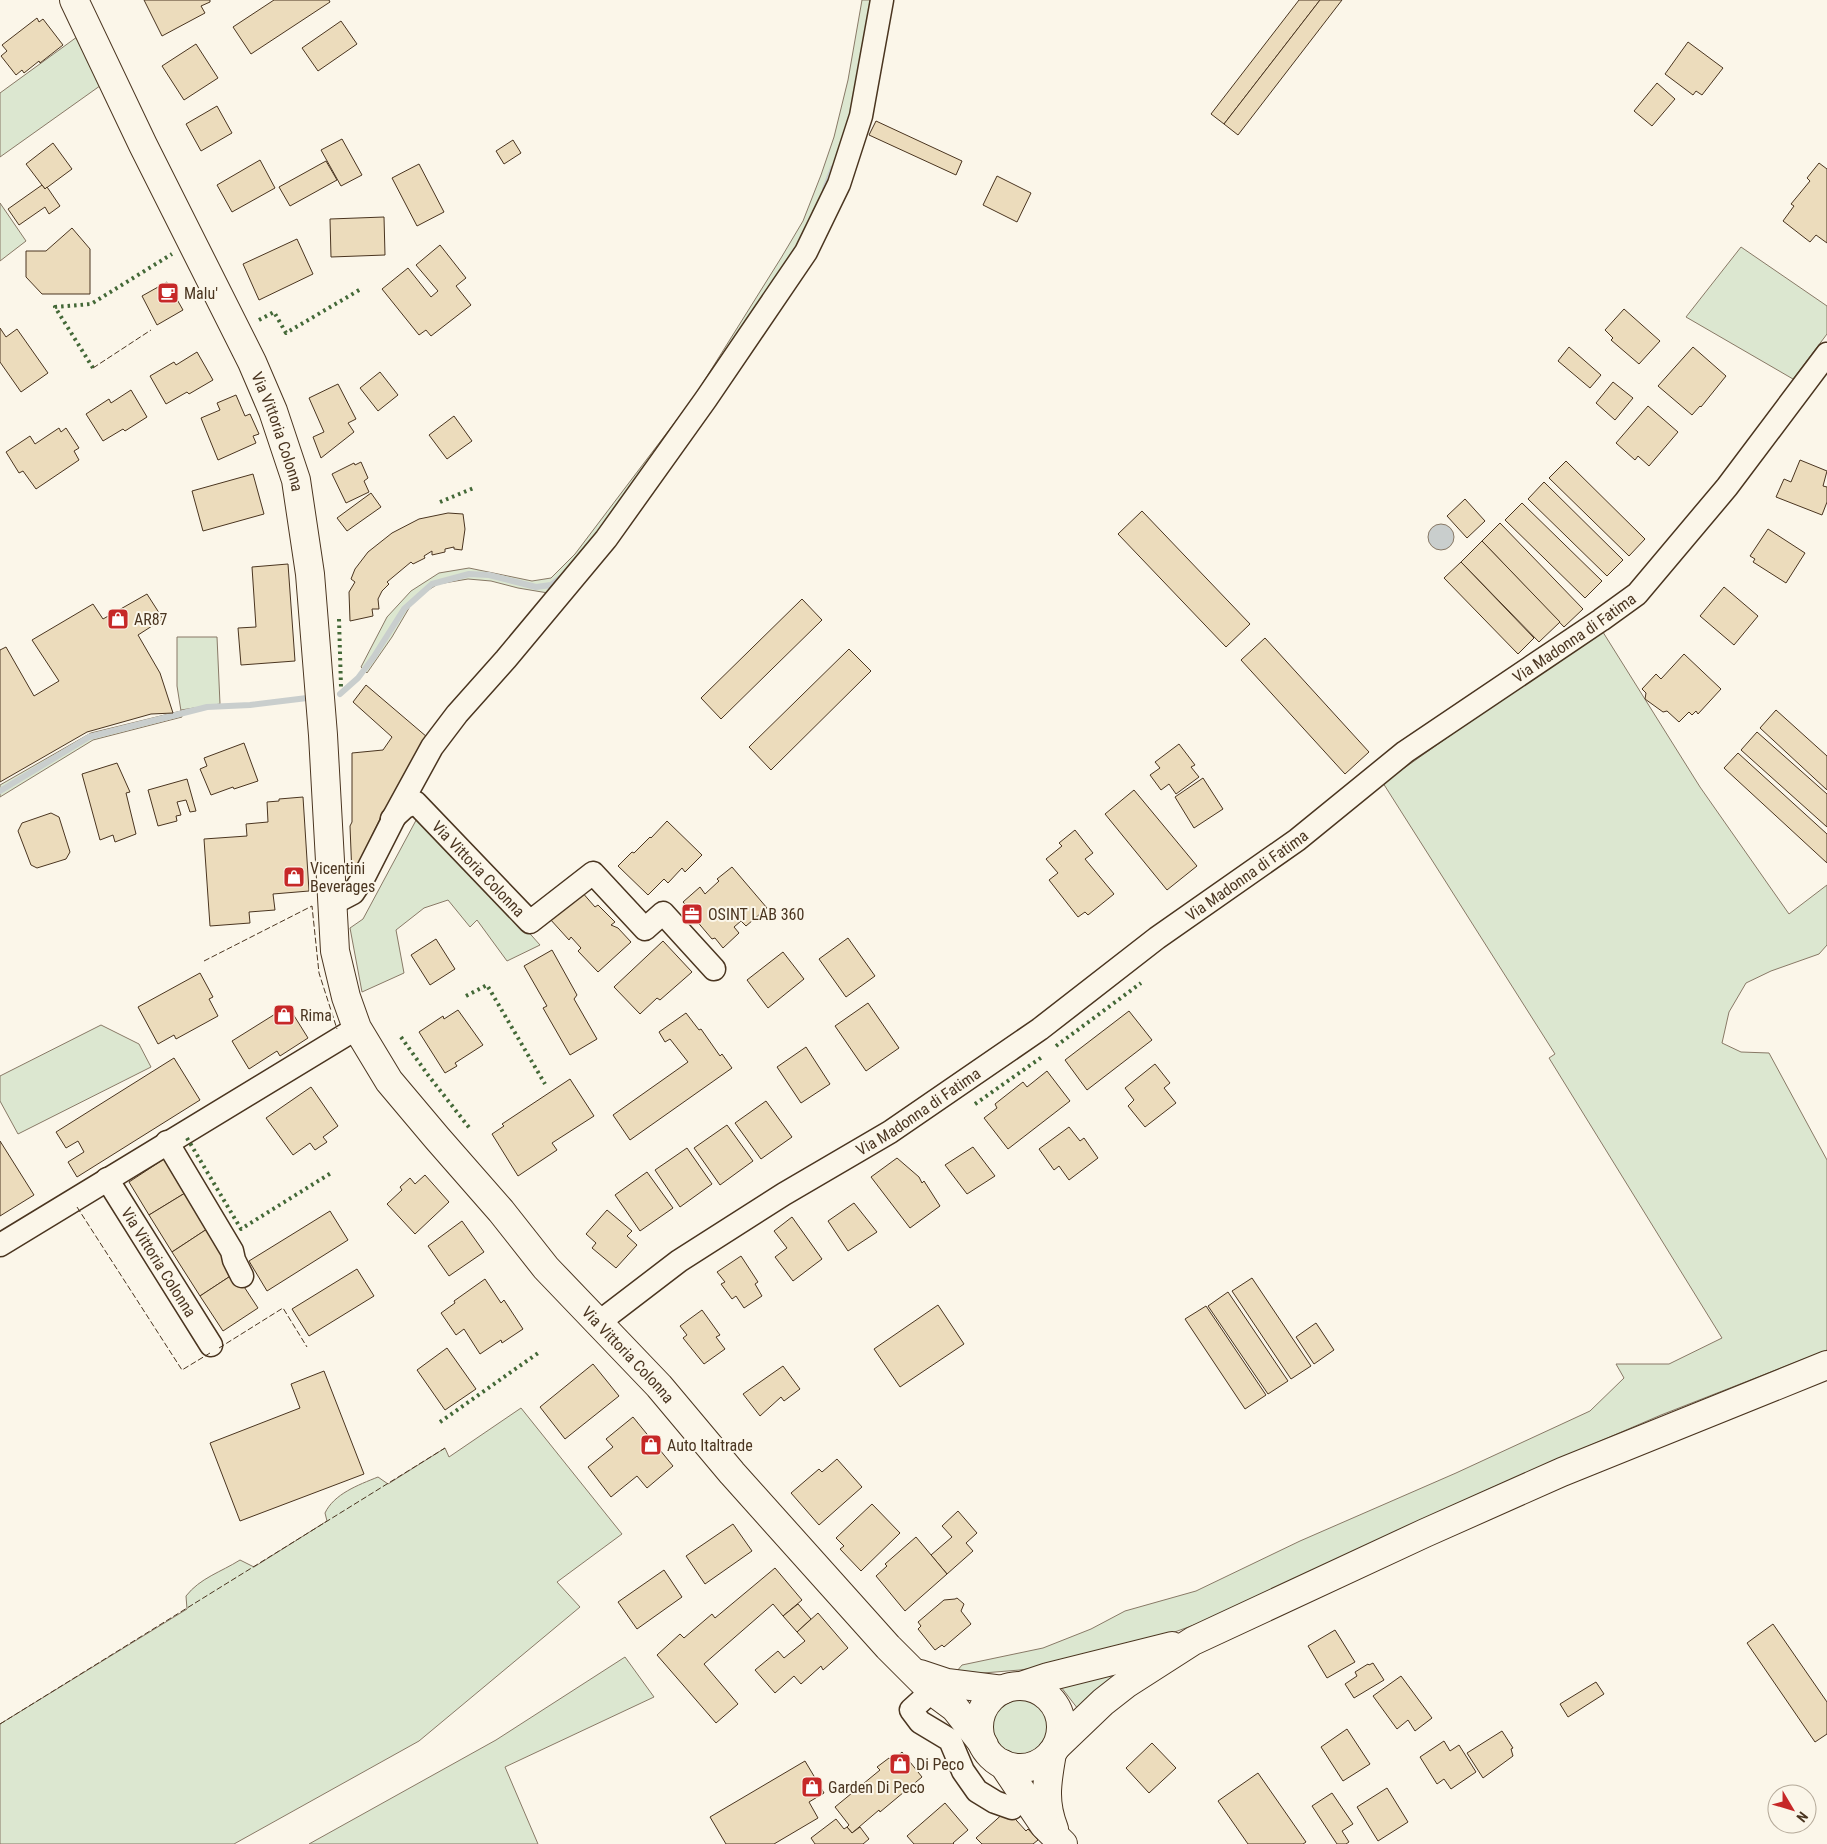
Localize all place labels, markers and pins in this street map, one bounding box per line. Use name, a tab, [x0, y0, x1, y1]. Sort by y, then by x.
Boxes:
cafe icon: Malu'	[156, 281, 180, 305]
place label: Malu'	[184, 284, 218, 303]
shop icon: AR87	[106, 607, 130, 631]
place label: AR87	[134, 610, 168, 629]
place label: Vicentini Beverages	[310, 859, 375, 896]
shop icon: Vicentini Beverages	[282, 865, 306, 889]
office icon: OSINT LAB 360	[680, 902, 704, 926]
place label: OSINT LAB 360	[708, 905, 804, 924]
shop icon: Rima	[272, 1003, 296, 1027]
place label: Rima	[300, 1006, 332, 1025]
shop icon: Auto Italtrade	[639, 1433, 663, 1457]
place label: Auto Italtrade	[667, 1436, 753, 1455]
shop icon: Di Peco	[888, 1752, 912, 1776]
place label: Di Peco	[916, 1755, 964, 1774]
shop icon: Garden Di Peco	[800, 1775, 824, 1799]
place label: Garden Di Peco	[828, 1778, 925, 1797]

